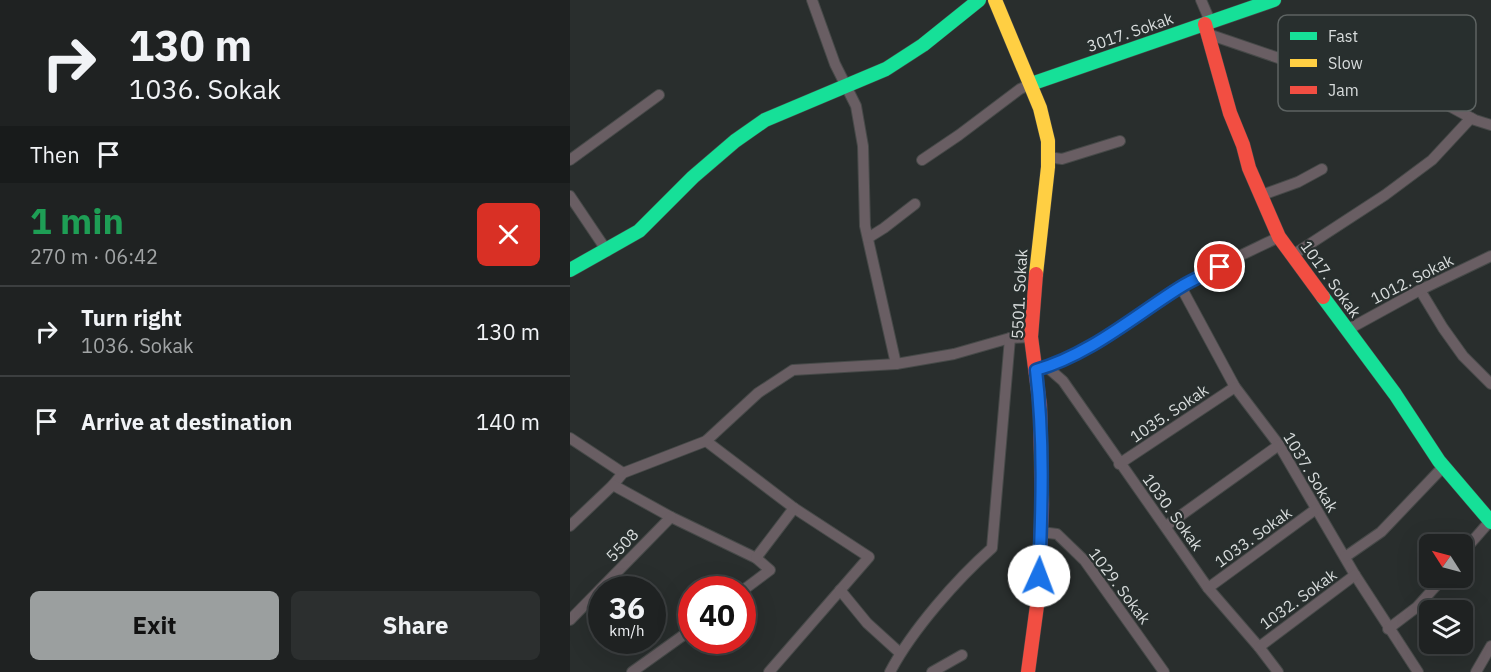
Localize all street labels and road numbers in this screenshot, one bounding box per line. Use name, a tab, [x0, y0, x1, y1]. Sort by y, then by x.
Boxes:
street label: 3017. Sokak	[1084, 8, 1176, 56]
street label: 1017. Sokak	[1296, 237, 1366, 322]
street label: 5501. Sokak	[1007, 248, 1031, 340]
street label: 1012. Sokak	[1367, 249, 1457, 308]
street label: 1035. Sokak	[1126, 379, 1212, 446]
street label: 1037. Sokak	[1279, 428, 1343, 516]
street label: 1030. Sokak	[1138, 470, 1208, 555]
street label: 1033. Sokak	[1211, 502, 1296, 572]
street label: 5508	[601, 524, 643, 566]
street label: 1029. Sokak	[1085, 544, 1155, 628]
street label: 1032. Sokak	[1256, 564, 1341, 634]

